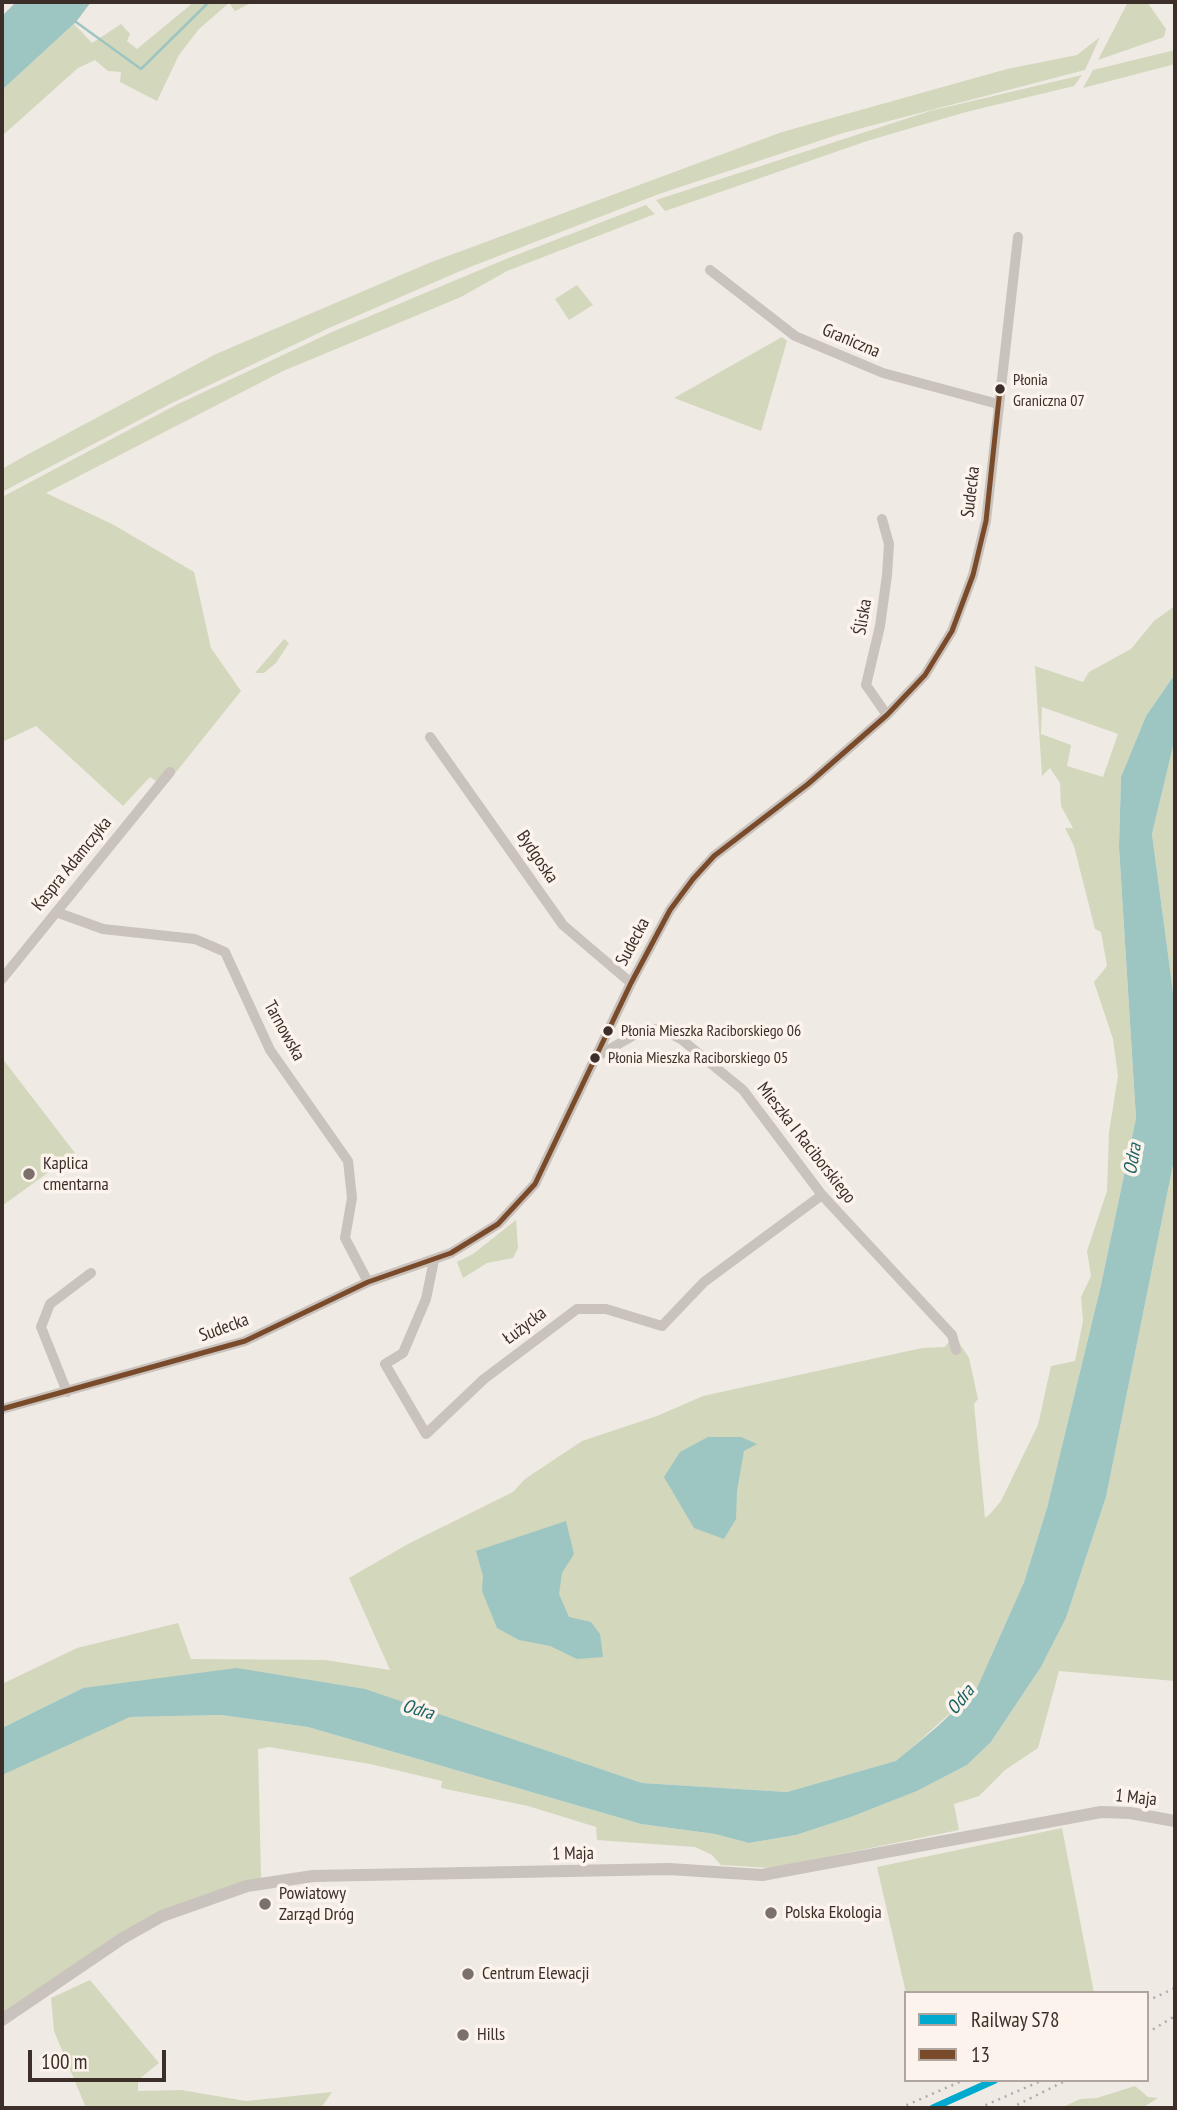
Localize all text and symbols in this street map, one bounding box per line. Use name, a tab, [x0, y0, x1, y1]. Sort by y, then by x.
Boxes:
street label: Graniczna	[819, 319, 883, 363]
place label: Płonia Graniczna 07	[1013, 370, 1085, 408]
marker: Płonia Graniczna 07	[993, 382, 1007, 396]
street label: Sudecka	[957, 465, 985, 519]
street label: Śliska	[849, 597, 877, 637]
street label: Kaspra Adamczyka	[28, 813, 116, 915]
street label: Bydgoska	[512, 827, 562, 887]
street label: Sudecka	[611, 914, 655, 970]
street label: Tarnowska	[259, 997, 309, 1065]
place label: Płonia Mieszka Raciborskiego 06	[621, 1021, 801, 1041]
marker: Płonia Mieszka Raciborskiego 06	[601, 1024, 615, 1038]
place label: Płonia Mieszka Raciborskiego 05	[608, 1048, 788, 1068]
marker: Płonia Mieszka Raciborskiego 05	[588, 1051, 602, 1065]
street label: Mieszka I Raciborskiego	[752, 1078, 860, 1208]
water label: Odra	[1119, 1142, 1147, 1176]
place label: Kaplica cmentarna	[43, 1153, 109, 1196]
marker: Kaplica cmentarna	[21, 1166, 37, 1182]
street label: Łużycka	[499, 1303, 551, 1349]
street label: Sudecka	[196, 1309, 252, 1347]
water label: Odra	[942, 1681, 980, 1719]
water label: Odra	[400, 1695, 436, 1725]
street label: 1 Maja	[1114, 1785, 1158, 1811]
street label: 1 Maja	[552, 1843, 594, 1865]
place label: Powiatowy Zarząd Dróg	[279, 1883, 354, 1926]
marker: Powiatowy Zarząd Dróg	[257, 1896, 273, 1912]
place label: Polska Ekologia	[785, 1902, 882, 1924]
marker: Polska Ekologia	[763, 1905, 779, 1921]
place label: Centrum Elewacji	[482, 1963, 590, 1985]
marker: Centrum Elewacji	[460, 1966, 476, 1982]
legend	[904, 1991, 1149, 2082]
text: Railway S78	[971, 2006, 1059, 2033]
place label: Hills	[477, 2024, 505, 2046]
marker: Hills	[455, 2027, 471, 2043]
scale bar	[32, 2036, 170, 2080]
text: 13	[971, 2041, 990, 2068]
text: 100 m	[41, 2048, 87, 2075]

